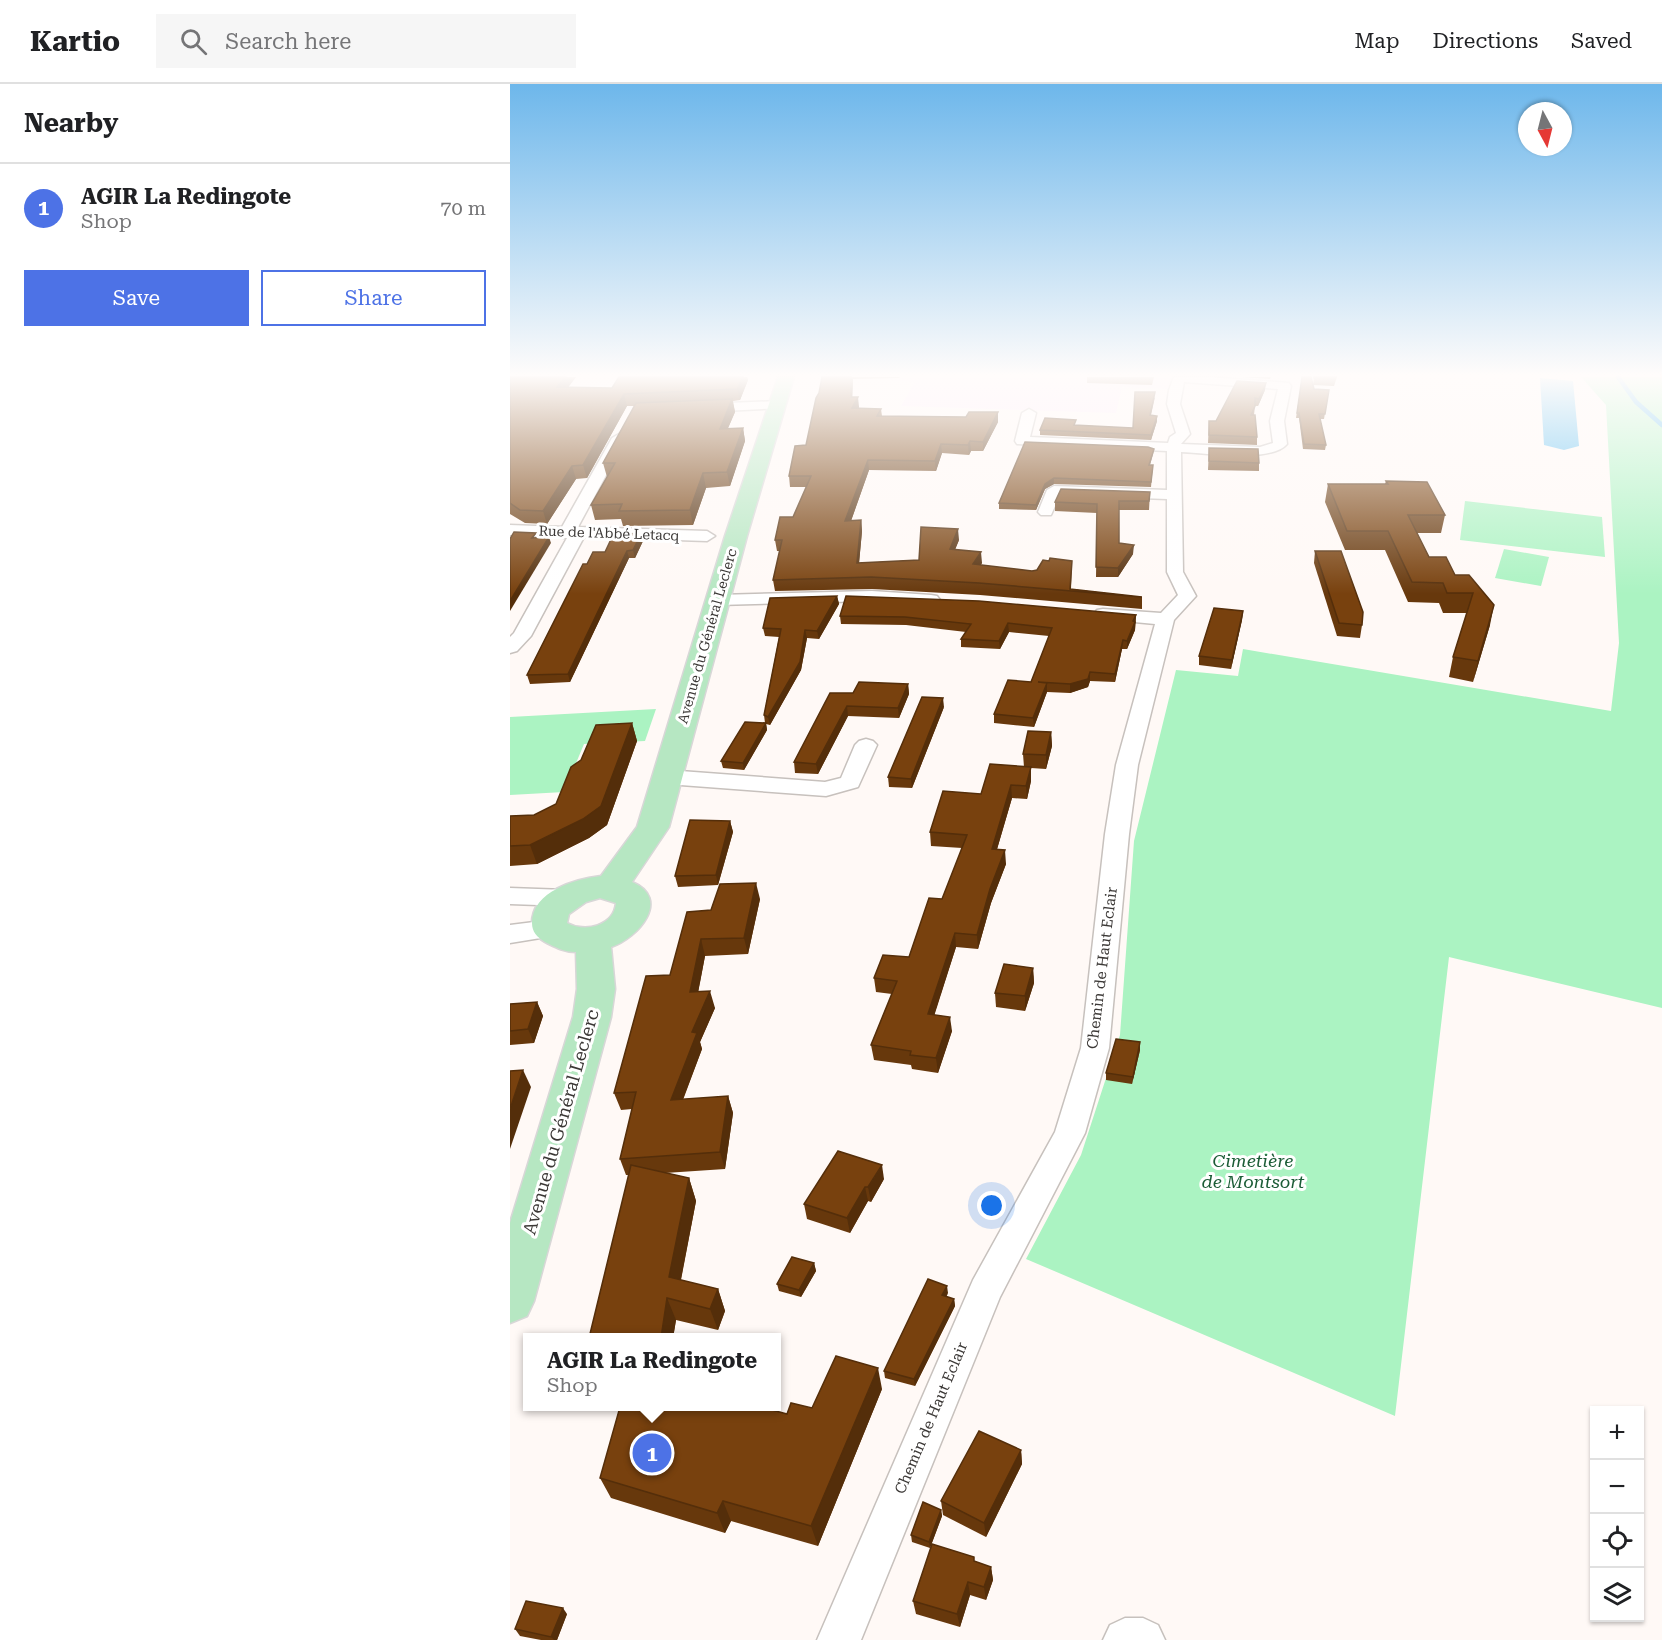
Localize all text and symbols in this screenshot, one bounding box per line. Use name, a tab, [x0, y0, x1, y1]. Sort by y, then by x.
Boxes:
search box	[156, 14, 576, 68]
text: Kartio	[30, 25, 120, 58]
icon: search	[177, 25, 210, 58]
text: Search here	[225, 29, 351, 54]
text: Map	[1355, 29, 1399, 53]
text: Directions	[1432, 29, 1538, 53]
text: Saved	[1571, 29, 1632, 53]
north arrow	[1518, 102, 1572, 156]
text: Nearby	[24, 108, 118, 138]
text: AGIR La Redingote	[81, 184, 291, 209]
text: 1	[38, 196, 49, 220]
text: 70 m	[440, 196, 486, 220]
text: Shop	[81, 209, 132, 233]
button: Save	[24, 270, 249, 326]
button: Share	[261, 270, 486, 326]
street label: Rue de l'Abbé Letacq	[538, 523, 680, 543]
street label: Avenue du Général Leclerc	[674, 546, 740, 725]
street label: Chemin de Haut Eclair	[1083, 886, 1121, 1050]
street label: Avenue du Général Leclerc	[518, 1007, 603, 1237]
park label: Cimetière de Montsort	[1201, 1150, 1305, 1192]
your location	[977, 1191, 1006, 1220]
popup	[523, 1333, 781, 1411]
street label: Chemin de Haut Eclair	[891, 1339, 971, 1497]
text: AGIR La Redingote	[547, 1348, 757, 1373]
text: Shop	[547, 1373, 598, 1397]
map controls	[1590, 1406, 1644, 1622]
button: +	[1590, 1406, 1644, 1460]
pin: 1	[632, 1430, 672, 1476]
button: −	[1590, 1460, 1644, 1514]
button: locate	[1590, 1514, 1644, 1568]
button: layers	[1590, 1568, 1644, 1622]

